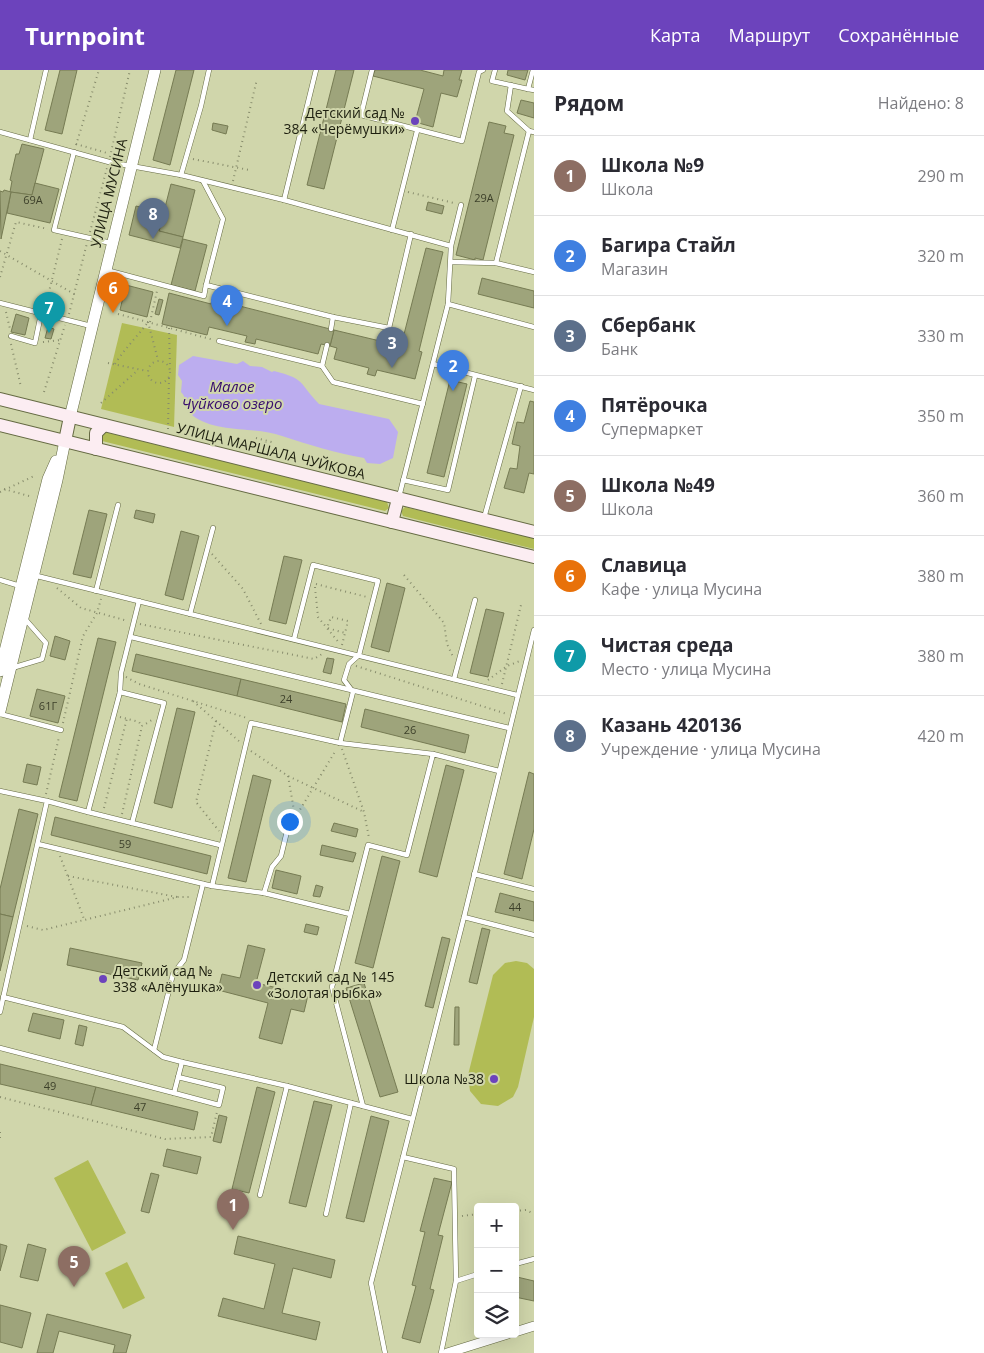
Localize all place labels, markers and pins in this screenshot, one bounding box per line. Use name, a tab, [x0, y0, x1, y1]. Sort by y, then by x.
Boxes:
place label: Детский сад № 384 «Черёмушки»	[284, 103, 405, 138]
marker: Детский сад № 384 «Черёмушки»	[409, 115, 421, 127]
pin: 8	[137, 198, 169, 239]
pin: 6	[97, 272, 129, 313]
pin: 4	[211, 285, 243, 326]
pin: 7	[33, 292, 65, 333]
pin: 3	[376, 327, 408, 368]
pin: 2	[437, 350, 469, 391]
place label: Детский сад № 338 «Алёнушка»	[113, 961, 223, 996]
place label: Детский сад № 145 «Золотая рыбка»	[267, 967, 394, 1002]
marker: Детский сад № 338 «Алёнушка»	[97, 973, 109, 985]
marker: Детский сад № 145 «Золотая рыбка»	[251, 979, 263, 991]
place label: Школа №38	[404, 1069, 484, 1088]
marker: Школа №38	[488, 1073, 500, 1085]
pin: 1	[217, 1189, 249, 1230]
pin: 5	[58, 1246, 90, 1287]

